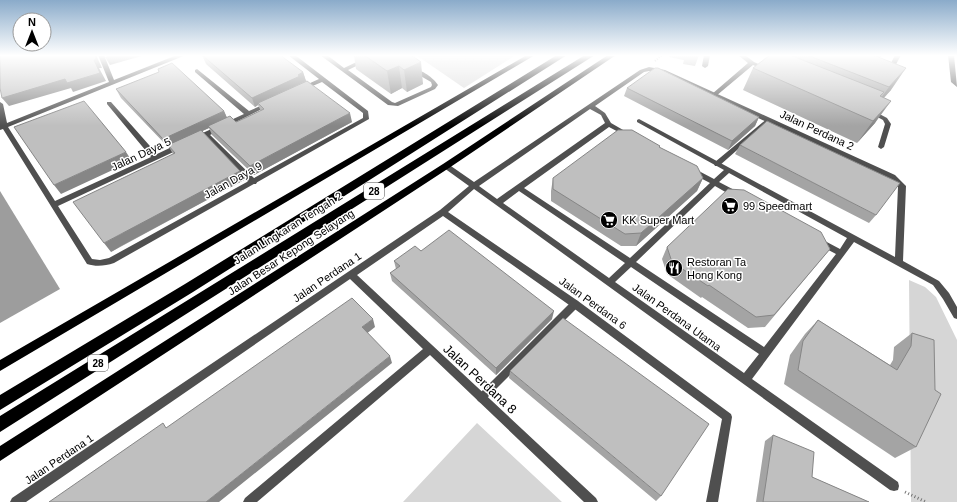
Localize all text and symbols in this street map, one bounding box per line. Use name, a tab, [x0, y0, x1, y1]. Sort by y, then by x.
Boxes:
north arrow	[12, 12, 52, 52]
text: N	[28, 16, 36, 28]
street label: Jalan Perdana 2	[778, 108, 856, 152]
street label: Jalan Daya 5	[109, 135, 173, 173]
street label: Jalan Daya 9	[202, 159, 264, 201]
road number: 28	[364, 183, 384, 199]
street label: Jalan Lingkaran Tengah 2	[231, 190, 345, 266]
supermarket icon: 99 Speedmart	[720, 196, 740, 216]
place label: 99 Speedmart	[743, 200, 812, 212]
street label: Jalan Besar Kepong Selayang	[226, 207, 356, 297]
supermarket icon: KK Super Mart	[599, 210, 619, 230]
place label: KK Super Mart	[622, 214, 694, 226]
street label: Jalan Perdana 1	[290, 250, 364, 304]
place label: Restoran Ta Hong Kong	[687, 256, 747, 281]
restaurant icon: Restoran Ta Hong Kong	[664, 258, 684, 278]
street label: Jalan Perdana 6	[557, 275, 629, 331]
street label: Jalan Perdana Utama	[630, 281, 724, 354]
street label: Jalan Perdana 8	[440, 341, 520, 417]
road number: 28	[88, 355, 108, 371]
street label: Jalan Perdana 1	[22, 432, 96, 486]

